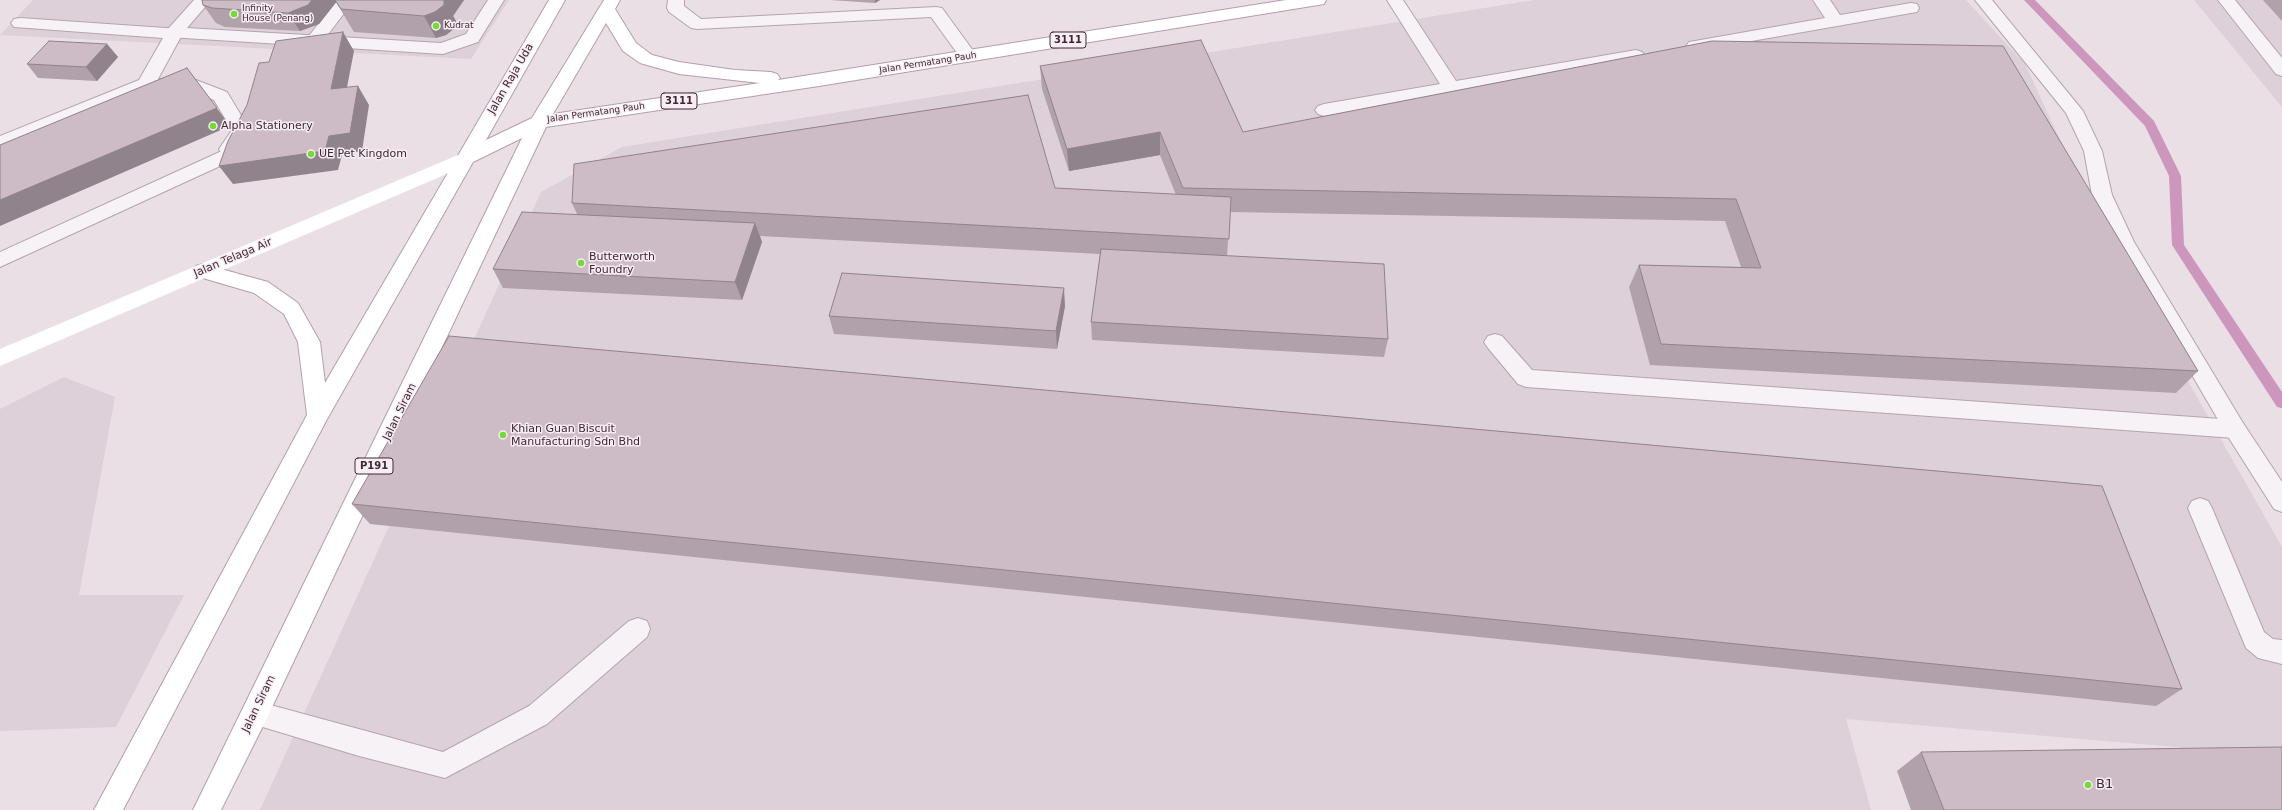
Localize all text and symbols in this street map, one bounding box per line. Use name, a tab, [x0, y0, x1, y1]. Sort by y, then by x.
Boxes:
place label: Infinity House (Penang)	[242, 4, 313, 25]
marker: Infinity House (Penang)	[229, 9, 239, 19]
marker: Kudrat	[431, 21, 441, 31]
place label: Kudrat	[444, 21, 474, 31]
road number: 3111	[1050, 32, 1086, 48]
street label: Jalan Raja Uda	[485, 41, 537, 117]
street label: Jalan Permatang Pauh	[879, 50, 977, 76]
road number: 3111	[661, 93, 697, 109]
street label: Jalan Permatang Pauh	[546, 101, 646, 125]
place label: Alpha Stationery	[221, 119, 313, 133]
marker: Alpha Stationery	[208, 121, 218, 131]
place label: UE Pet Kingdom	[319, 147, 407, 161]
marker: UE Pet Kingdom	[306, 149, 316, 159]
street label: Jalan Telaga Air	[192, 236, 274, 280]
place label: Butterworth Foundry	[589, 250, 655, 276]
marker: Butterworth Foundry	[576, 258, 586, 268]
street label: Jalan Siram	[380, 381, 420, 443]
place label: Khian Guan Biscuit Manufacturing Sdn Bhd	[511, 422, 640, 448]
marker: Khian Guan Biscuit Manufacturing Sdn Bhd	[498, 430, 508, 440]
road number: P191	[355, 458, 393, 474]
street label: Jalan Siram	[239, 673, 279, 735]
place label: B1	[2096, 777, 2113, 793]
marker: B1	[2083, 780, 2093, 790]

